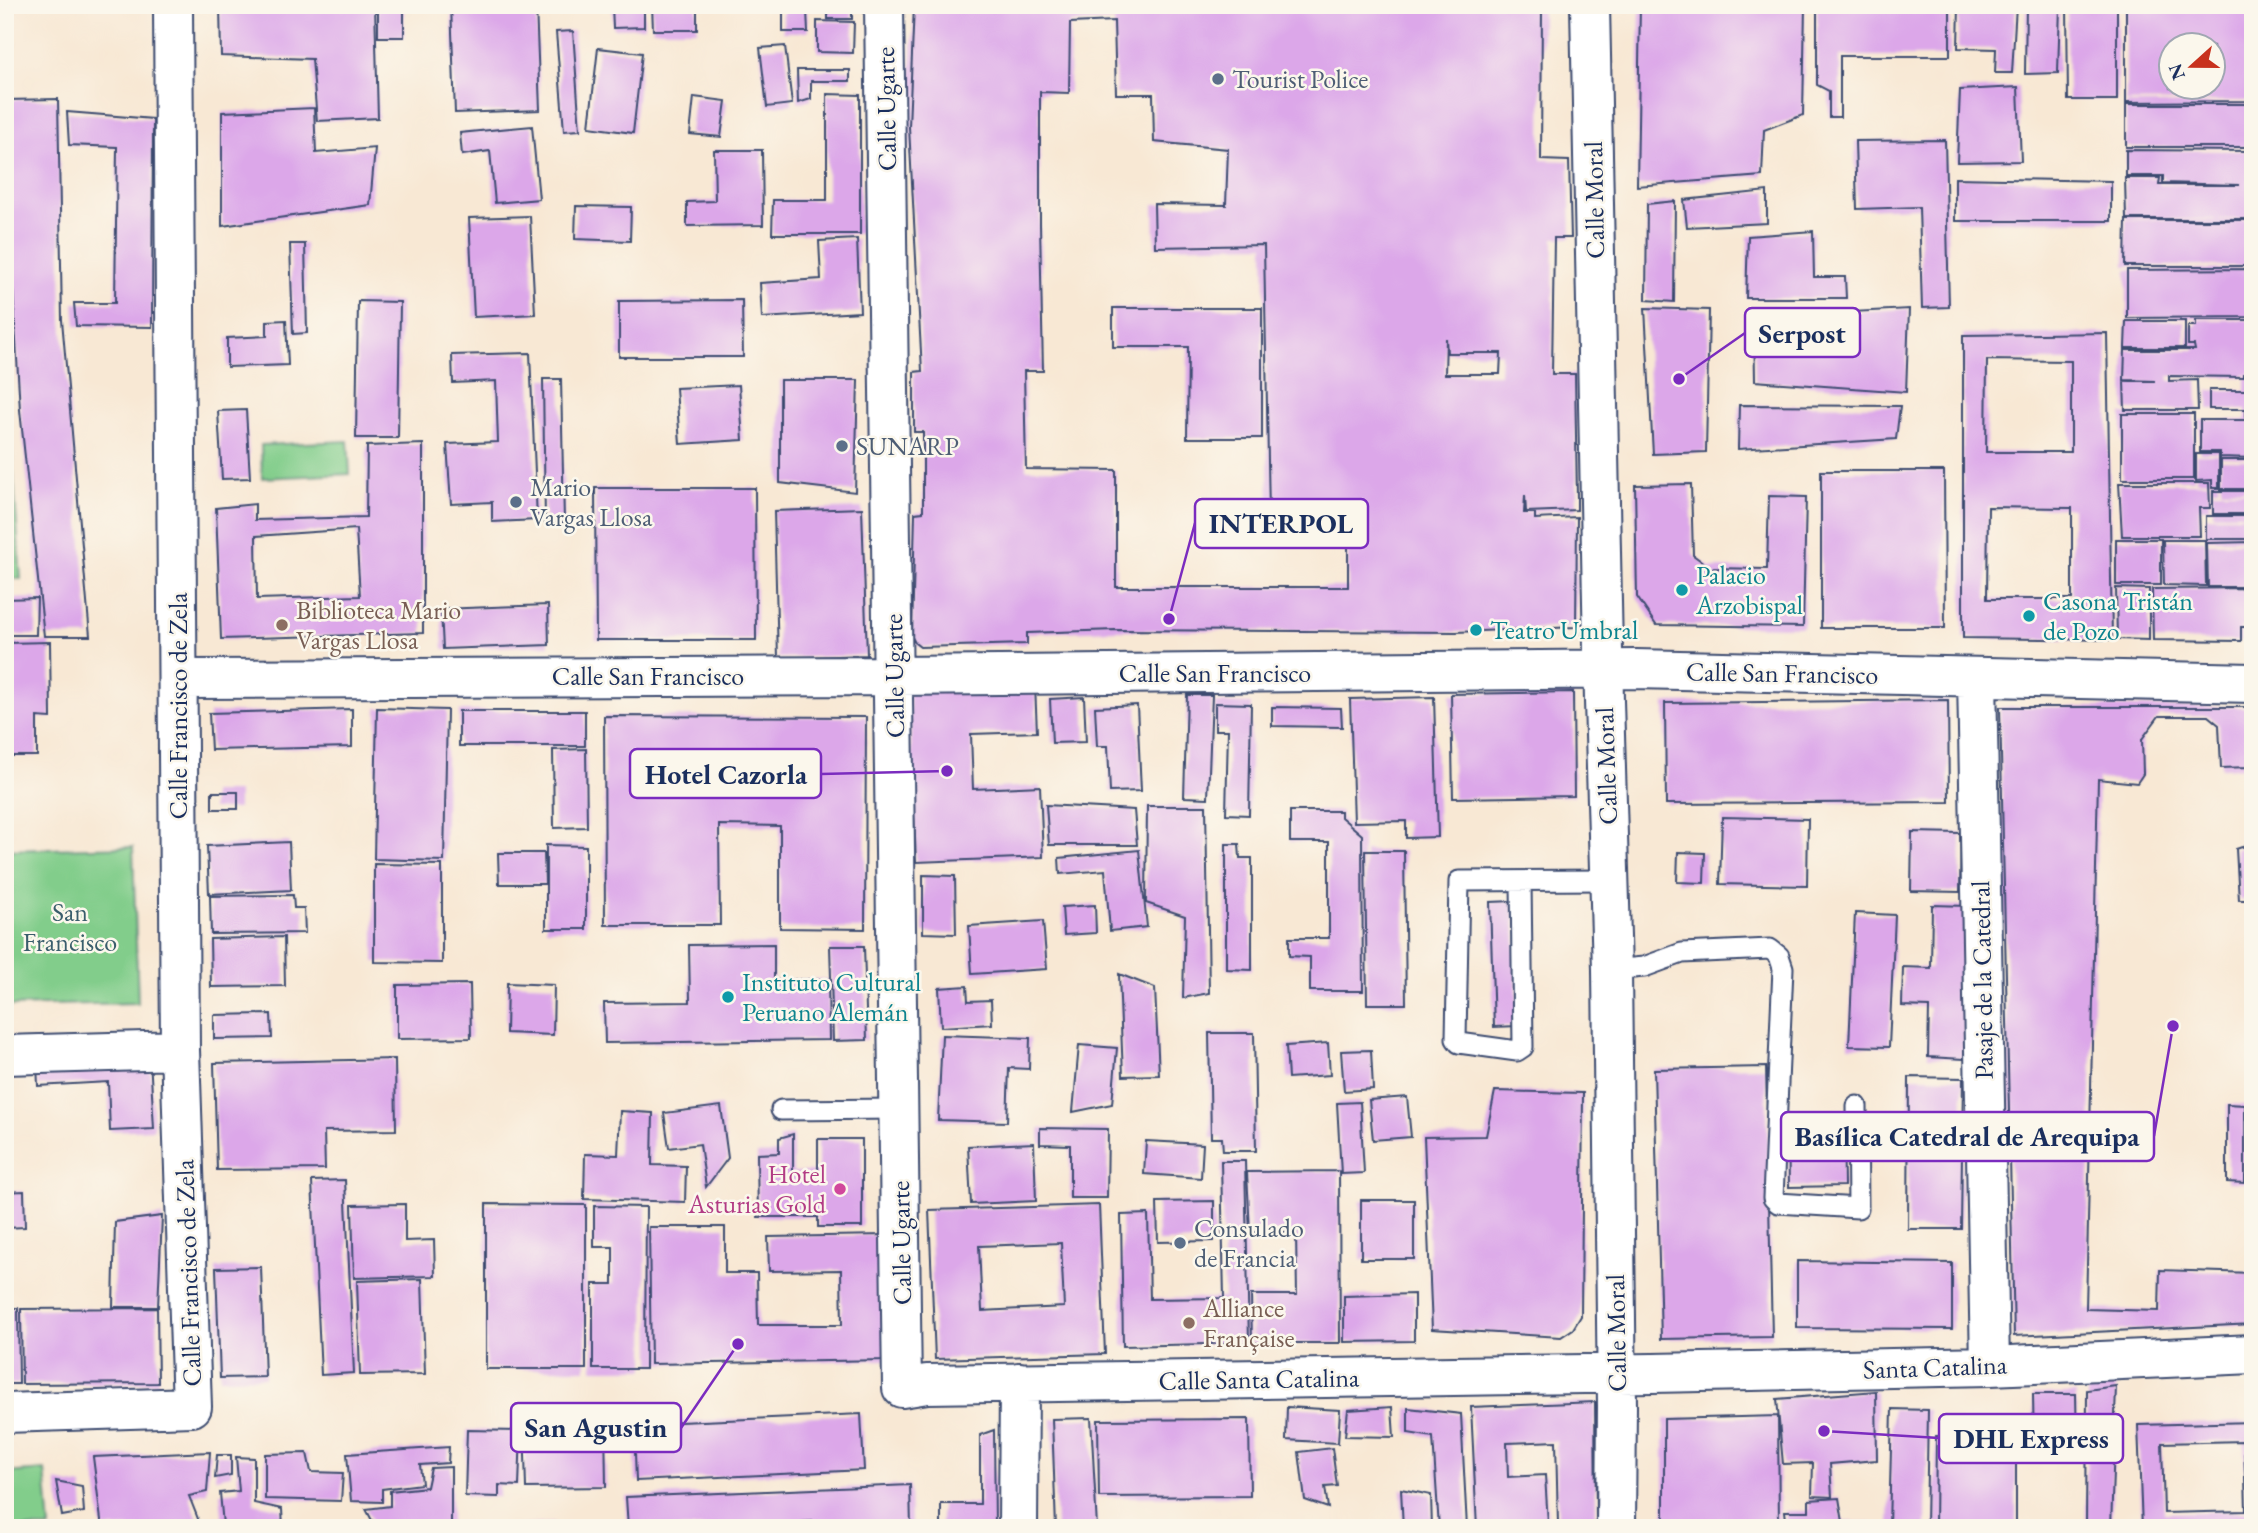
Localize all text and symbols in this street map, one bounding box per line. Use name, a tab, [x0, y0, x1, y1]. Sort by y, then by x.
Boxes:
north arrow	[2156, 32, 2226, 102]
street label: Calle Ugarte	[868, 46, 904, 172]
text: N	[2162, 60, 2191, 84]
place label: Tourist Police	[1232, 62, 1368, 96]
marker: Tourist Police	[1210, 71, 1226, 87]
street label: Calle Moral	[1576, 141, 1612, 259]
callout: Serpost	[1745, 308, 1860, 357]
text: Serpost	[1758, 315, 1846, 351]
place label: SUNARP	[856, 429, 959, 463]
marker: SUNARP	[834, 438, 850, 454]
place label: Mario Vargas Llosa	[530, 470, 653, 534]
marker: Mario Vargas Llosa	[508, 494, 524, 510]
callout: INTERPOL	[1195, 499, 1368, 548]
text: INTERPOL	[1209, 505, 1354, 541]
place label: Palacio Arzobispal	[1695, 558, 1803, 622]
marker: Palacio Arzobispal	[1674, 582, 1690, 598]
place label: Casona Tristán de Pozo	[2043, 584, 2193, 648]
street label: Calle Francisco de Zela	[161, 592, 195, 820]
place label: Biblioteca Mario Vargas Llosa	[296, 593, 461, 657]
marker: Casona Tristán de Pozo	[2021, 608, 2037, 624]
street label: Calle Ugarte	[876, 613, 912, 739]
place label: Teatro Umbral	[1490, 613, 1638, 647]
marker: Biblioteca Mario Vargas Llosa	[274, 617, 290, 633]
marker: Teatro Umbral	[1468, 622, 1484, 638]
street label: Calle San Francisco	[1685, 654, 1879, 692]
street label: Calle San Francisco	[1119, 656, 1311, 690]
street label: Calle San Francisco	[552, 659, 744, 693]
street label: Calle Moral	[1587, 707, 1625, 825]
callout: Hotel Cazorla	[630, 749, 821, 798]
text: Hotel Cazorla	[645, 756, 808, 792]
street label: Pasaje de la Catedral	[1963, 880, 2001, 1080]
park label: San Francisco	[23, 895, 117, 959]
place label: Instituto Cultural Peruano Alemán	[742, 965, 921, 1029]
marker: Instituto Cultural Peruano Alemán	[720, 989, 736, 1005]
callout: Basílica Catedral de Arequipa	[1781, 1112, 2154, 1161]
text: Basílica Catedral de Arequipa	[1795, 1118, 2140, 1154]
place label: Hotel Asturias Gold	[687, 1157, 827, 1221]
street label: Calle Francisco de Zela	[167, 1158, 209, 1387]
street label: Calle Ugarte	[883, 1180, 919, 1306]
marker: Hotel Asturias Gold	[832, 1181, 848, 1197]
place label: Consulado de Francia	[1194, 1211, 1304, 1275]
marker: Consulado de Francia	[1172, 1235, 1188, 1251]
street label: Calle Moral	[1598, 1274, 1634, 1392]
place label: Alliance Française	[1202, 1291, 1295, 1355]
marker: Alliance Française	[1181, 1315, 1197, 1331]
street label: Santa Catalina	[1862, 1347, 2008, 1387]
street label: Calle Santa Catalina	[1158, 1360, 1360, 1398]
callout: San Agustin	[511, 1403, 681, 1452]
text: San Agustin	[525, 1409, 668, 1445]
callout: DHL Express	[1939, 1414, 2123, 1463]
text: DHL Express	[1953, 1420, 2109, 1456]

